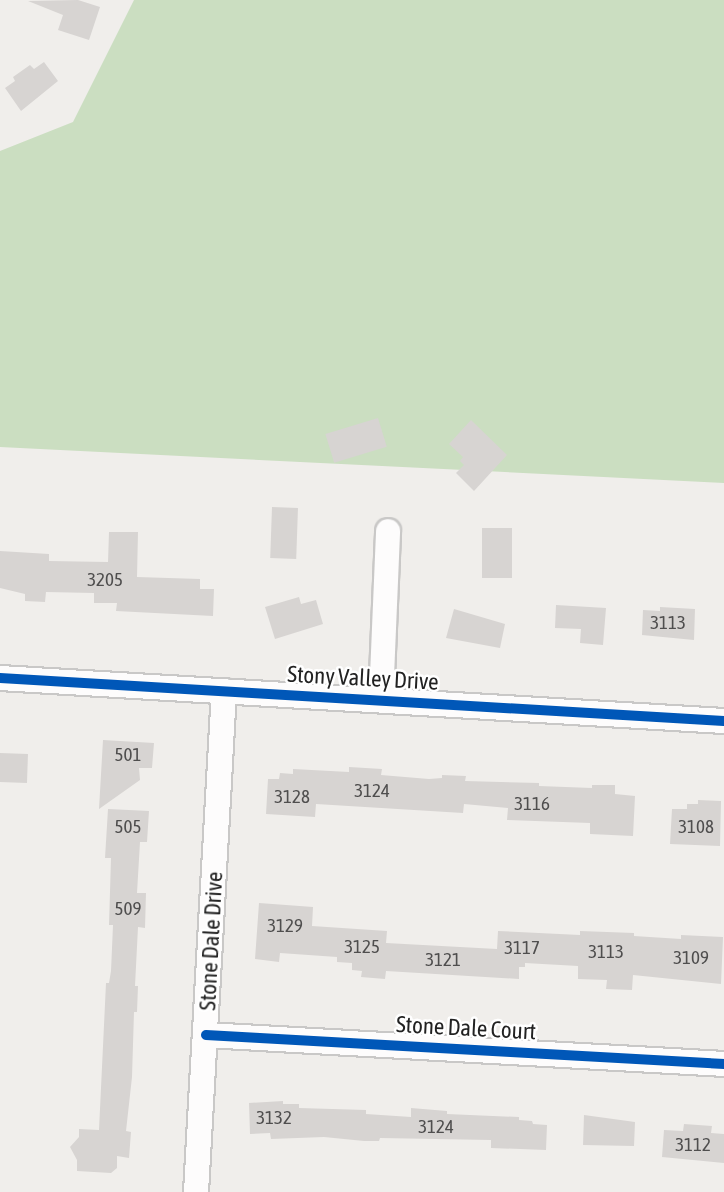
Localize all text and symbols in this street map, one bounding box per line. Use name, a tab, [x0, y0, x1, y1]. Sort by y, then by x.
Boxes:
house number: 3205	[87, 569, 123, 591]
house number: 3113	[650, 612, 686, 634]
street label: Stony Valley Drive	[287, 660, 439, 696]
house number: 501	[115, 744, 141, 766]
house number: 3124	[354, 780, 390, 802]
house number: 3128	[274, 786, 310, 808]
house number: 3116	[514, 793, 550, 815]
house number: 505	[115, 816, 141, 838]
house number: 3108	[678, 816, 714, 838]
street label: Stone Dale Drive	[194, 871, 228, 1011]
house number: 509	[115, 898, 141, 920]
house number: 3129	[267, 915, 303, 937]
house number: 3125	[344, 936, 380, 958]
house number: 3117	[504, 937, 540, 959]
house number: 3113	[588, 941, 624, 963]
house number: 3109	[673, 947, 709, 969]
house number: 3121	[425, 949, 461, 971]
street label: Stone Dale Court	[395, 1011, 537, 1045]
house number: 3132	[256, 1107, 292, 1129]
house number: 3124	[418, 1116, 454, 1138]
house number: 3112	[675, 1134, 711, 1156]

